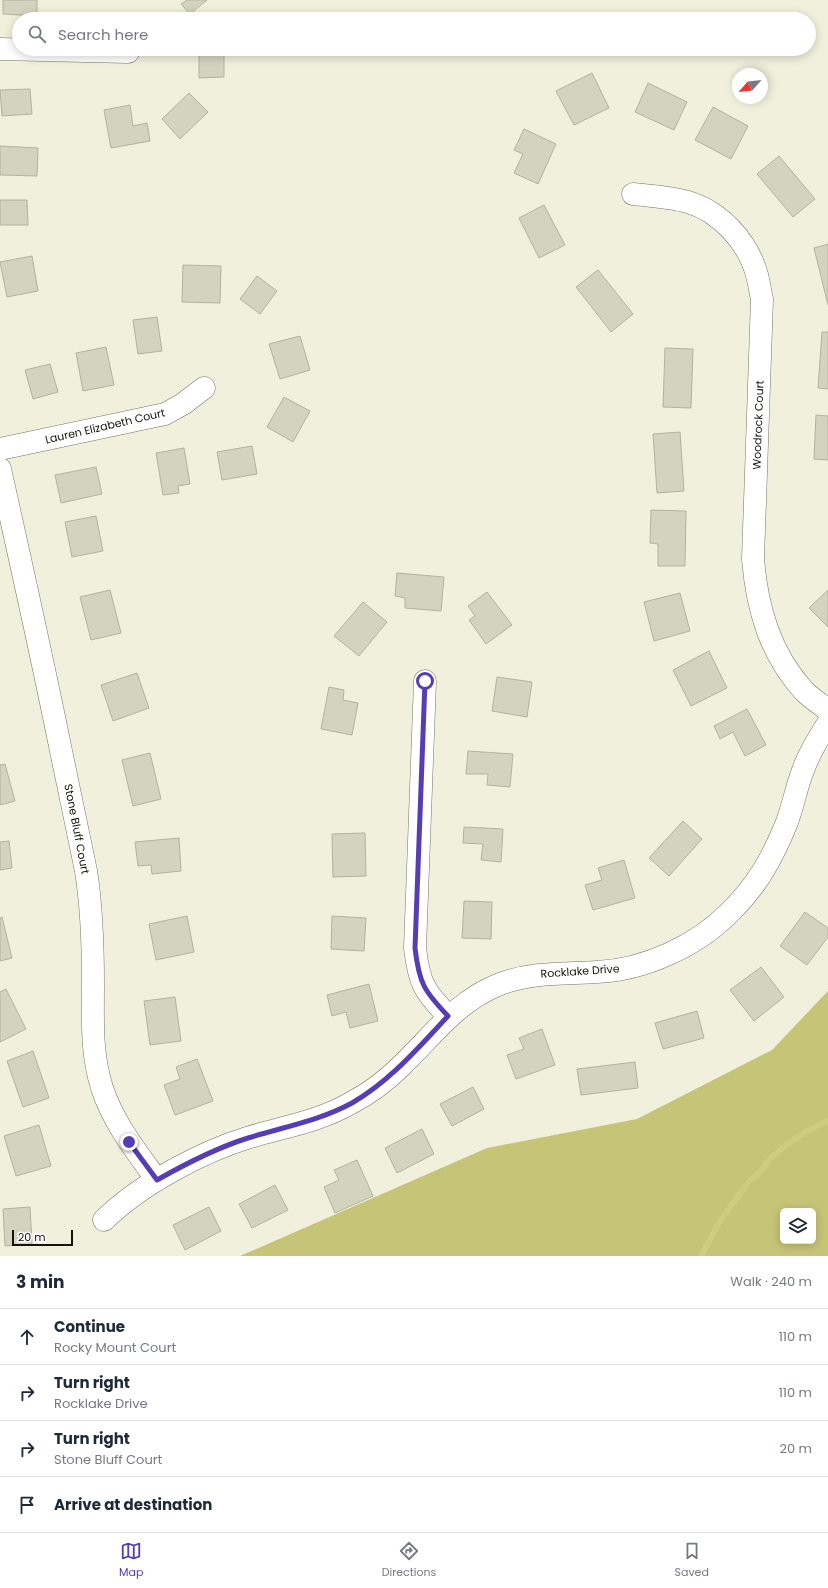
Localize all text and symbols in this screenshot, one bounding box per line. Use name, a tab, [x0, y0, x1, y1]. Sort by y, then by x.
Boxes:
search box	[12, 12, 816, 56]
icon: search	[26, 23, 48, 45]
text: Search here	[58, 24, 148, 45]
north arrow	[732, 68, 768, 104]
street label: Woodrock Court	[748, 380, 768, 470]
street label: Lauren Elizabeth Court	[43, 404, 167, 448]
route start	[416, 672, 434, 690]
street label: Stone Bluff Court	[60, 782, 94, 876]
street label: Rocklake Drive	[540, 960, 620, 982]
route end	[120, 1133, 138, 1151]
map controls	[780, 1208, 816, 1244]
button: layers	[780, 1208, 816, 1244]
scale bar	[12, 1228, 73, 1247]
text: 20 m	[18, 1229, 46, 1245]
text: 3 min	[16, 1270, 64, 1294]
text: Walk · 240 m	[730, 1272, 812, 1291]
text: Continue	[54, 1316, 125, 1337]
icon: ahead	[16, 1326, 38, 1348]
text: 110 m	[779, 1327, 812, 1346]
text: Rocky Mount Court	[54, 1338, 176, 1357]
text: Turn right	[54, 1372, 130, 1393]
icon: right	[16, 1382, 38, 1404]
text: 110 m	[779, 1383, 812, 1402]
text: Rocklake Drive	[54, 1394, 148, 1413]
text: Turn right	[54, 1428, 130, 1449]
icon: right	[16, 1438, 38, 1460]
text: 20 m	[779, 1439, 812, 1458]
text: Stone Bluff Court	[54, 1450, 162, 1469]
icon: arrive	[16, 1494, 38, 1516]
text: Arrive at destination	[54, 1494, 212, 1515]
tab: Map	[119, 1540, 143, 1581]
tab: Directions	[382, 1540, 436, 1581]
tab: Saved	[675, 1540, 709, 1581]

